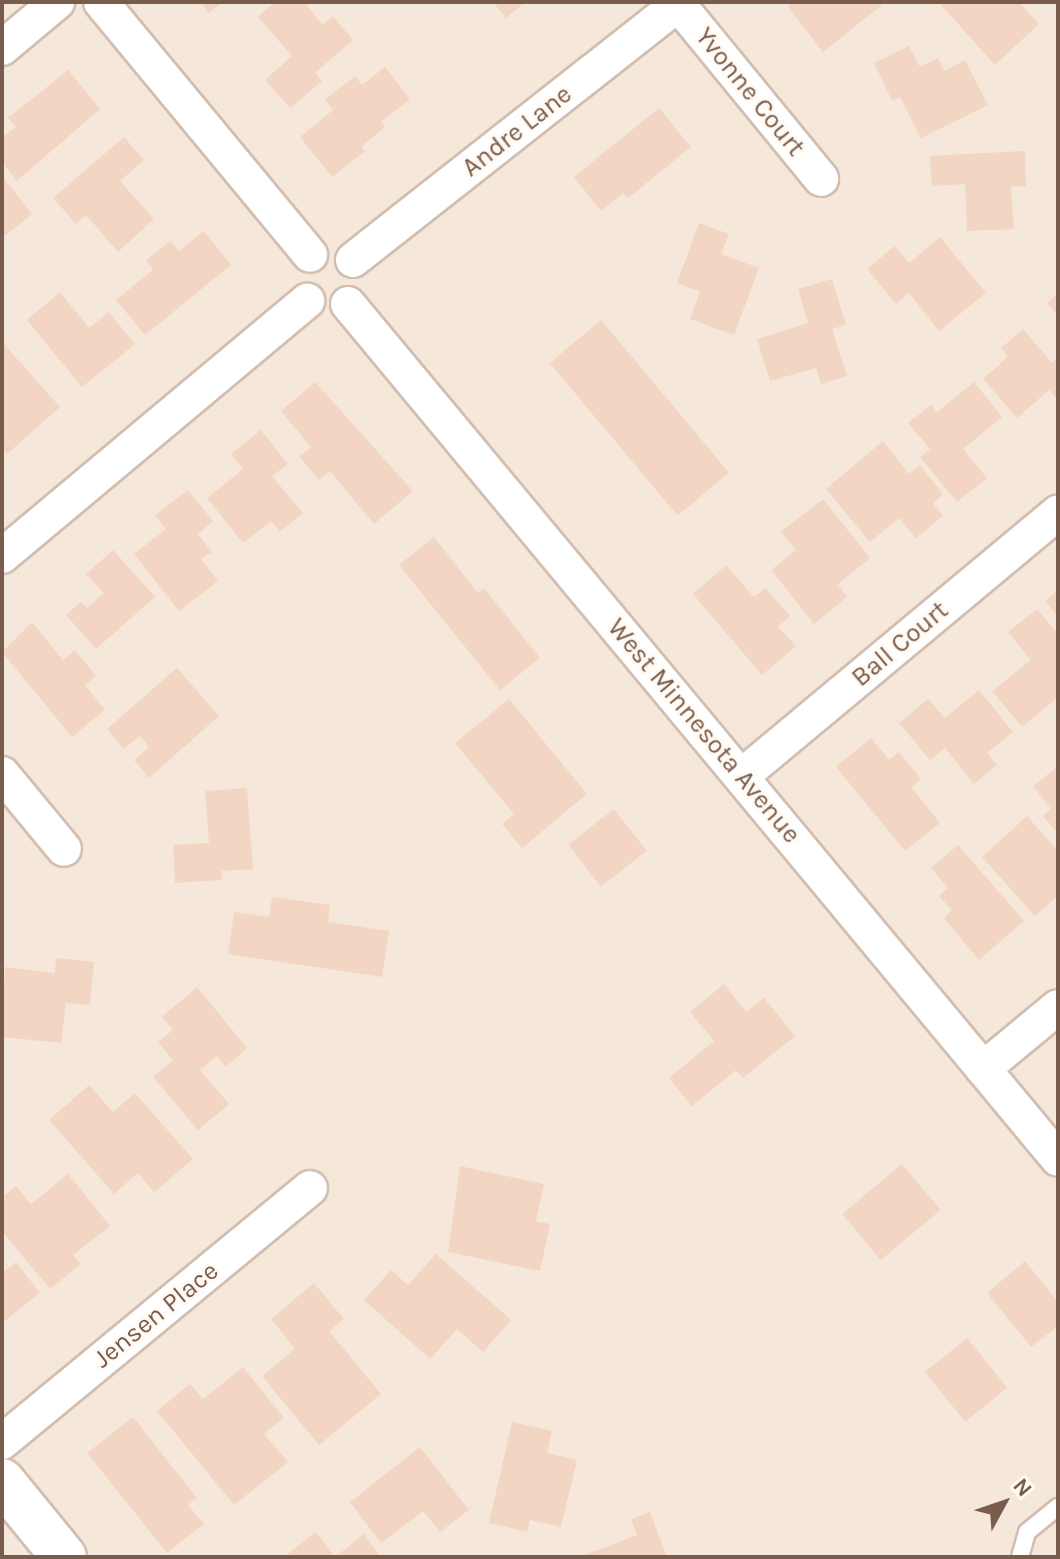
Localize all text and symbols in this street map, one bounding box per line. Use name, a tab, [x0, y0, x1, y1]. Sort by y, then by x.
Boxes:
street label: Yvonne Court	[689, 21, 811, 163]
street label: Andre Lane	[456, 79, 578, 183]
street label: Ball Court	[845, 595, 955, 693]
street label: West Minnesota Avenue	[601, 612, 807, 850]
street label: Jensen Place	[87, 1255, 225, 1375]
north arrow	[964, 1463, 1044, 1543]
text: N	[1007, 1473, 1037, 1502]

